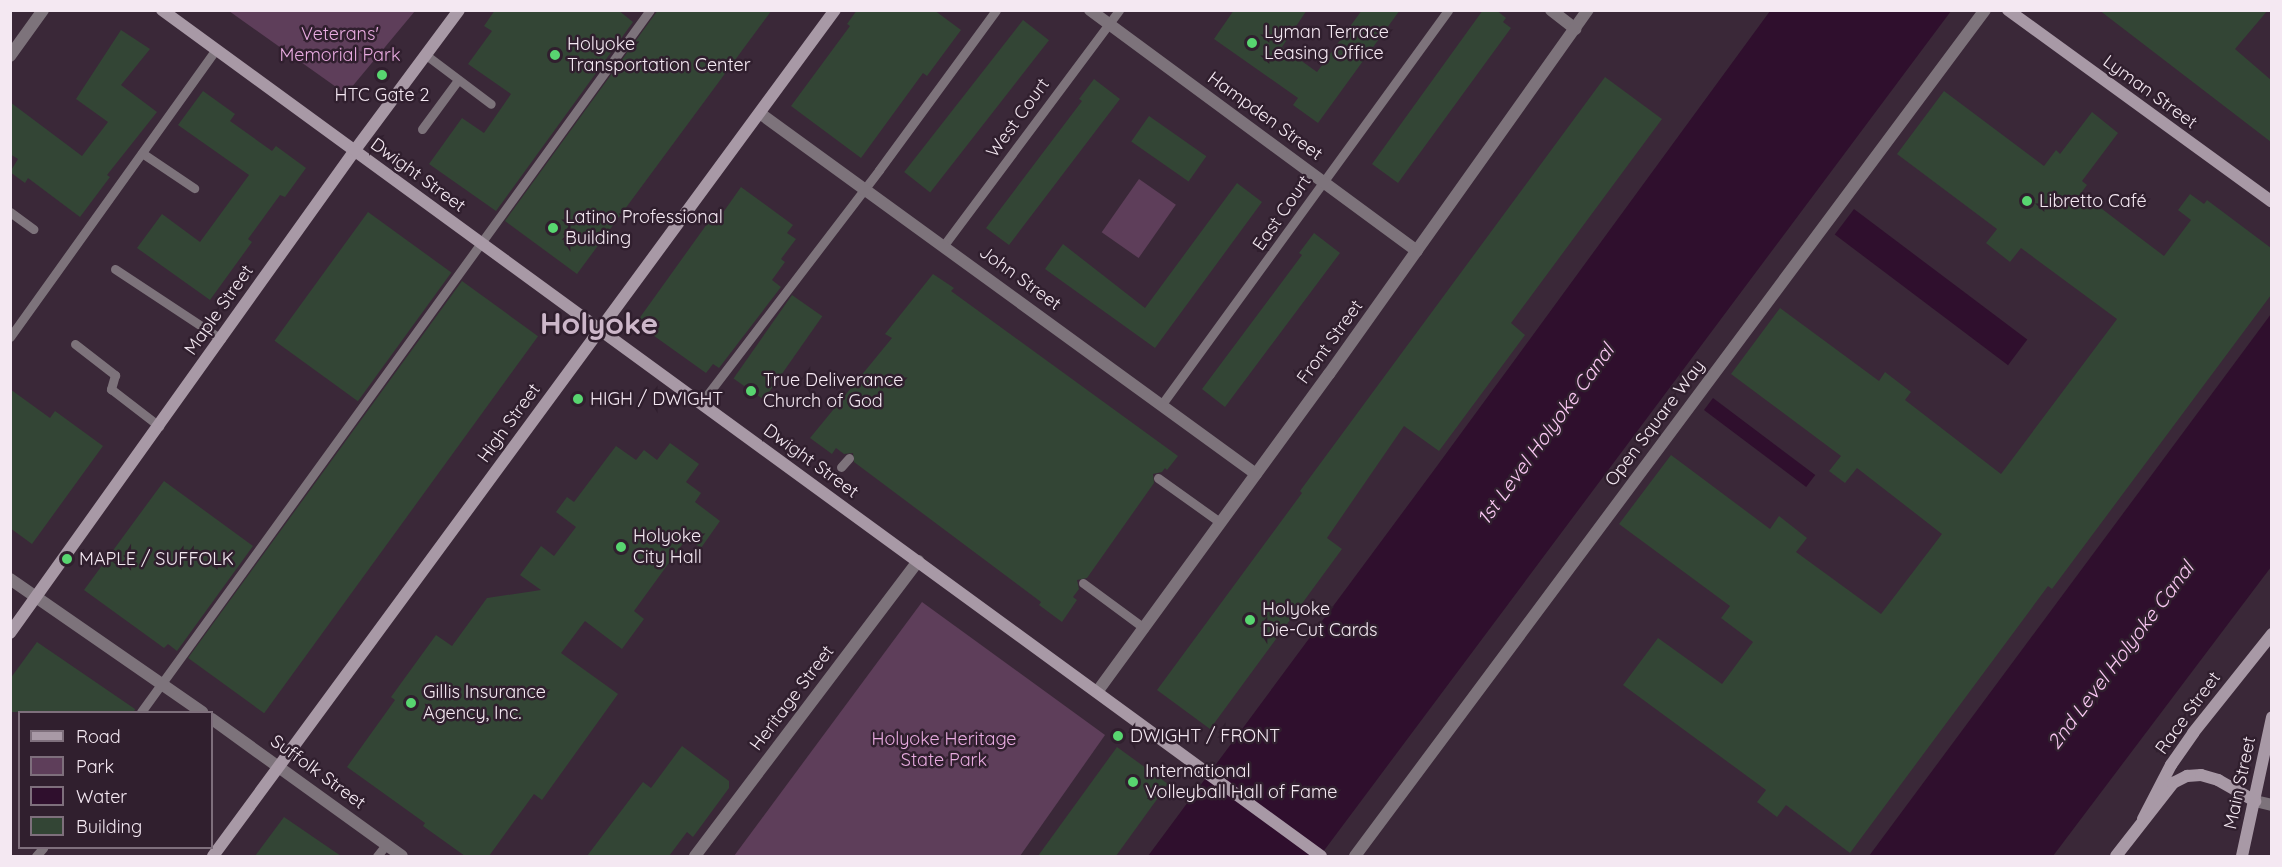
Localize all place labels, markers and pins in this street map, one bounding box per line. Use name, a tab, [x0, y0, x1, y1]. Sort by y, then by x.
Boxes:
place label: Lyman Terrace Leasing Office	[1264, 22, 1389, 64]
place label: Holyoke Transportation Center	[567, 34, 751, 76]
marker: Lyman Terrace Leasing Office	[1245, 36, 1259, 50]
marker: Holyoke Transportation Center	[548, 48, 562, 62]
marker: HTC Gate 2	[375, 68, 389, 82]
place label: HTC Gate 2	[335, 84, 429, 106]
place label: Libretto Café	[2039, 190, 2147, 212]
marker: Libretto Café	[2020, 194, 2034, 208]
place label: Latino Professional Building	[565, 207, 723, 250]
marker: Latino Professional Building	[546, 221, 560, 235]
place label: True Deliverance Church of God	[763, 370, 903, 412]
marker: True Deliverance Church of God	[744, 384, 758, 398]
place label: HIGH / DWIGHT	[590, 388, 723, 410]
marker: HIGH / DWIGHT	[571, 392, 585, 406]
place label: Holyoke City Hall	[633, 526, 702, 568]
marker: Holyoke City Hall	[614, 540, 628, 554]
place label: MAPLE / SUFFOLK	[79, 548, 234, 570]
marker: MAPLE / SUFFOLK	[60, 552, 74, 566]
place label: Holyoke Die-Cut Cards	[1262, 599, 1378, 642]
marker: Holyoke Die-Cut Cards	[1243, 613, 1257, 627]
place label: Gillis Insurance Agency, Inc.	[423, 682, 546, 724]
marker: Gillis Insurance Agency, Inc.	[404, 696, 418, 710]
place label: DWIGHT / FRONT	[1130, 725, 1280, 747]
marker: DWIGHT / FRONT	[1111, 729, 1125, 743]
place label: International Volleyball Hall of Fame	[1145, 761, 1337, 804]
marker: International Volleyball Hall of Fame	[1126, 775, 1140, 789]

